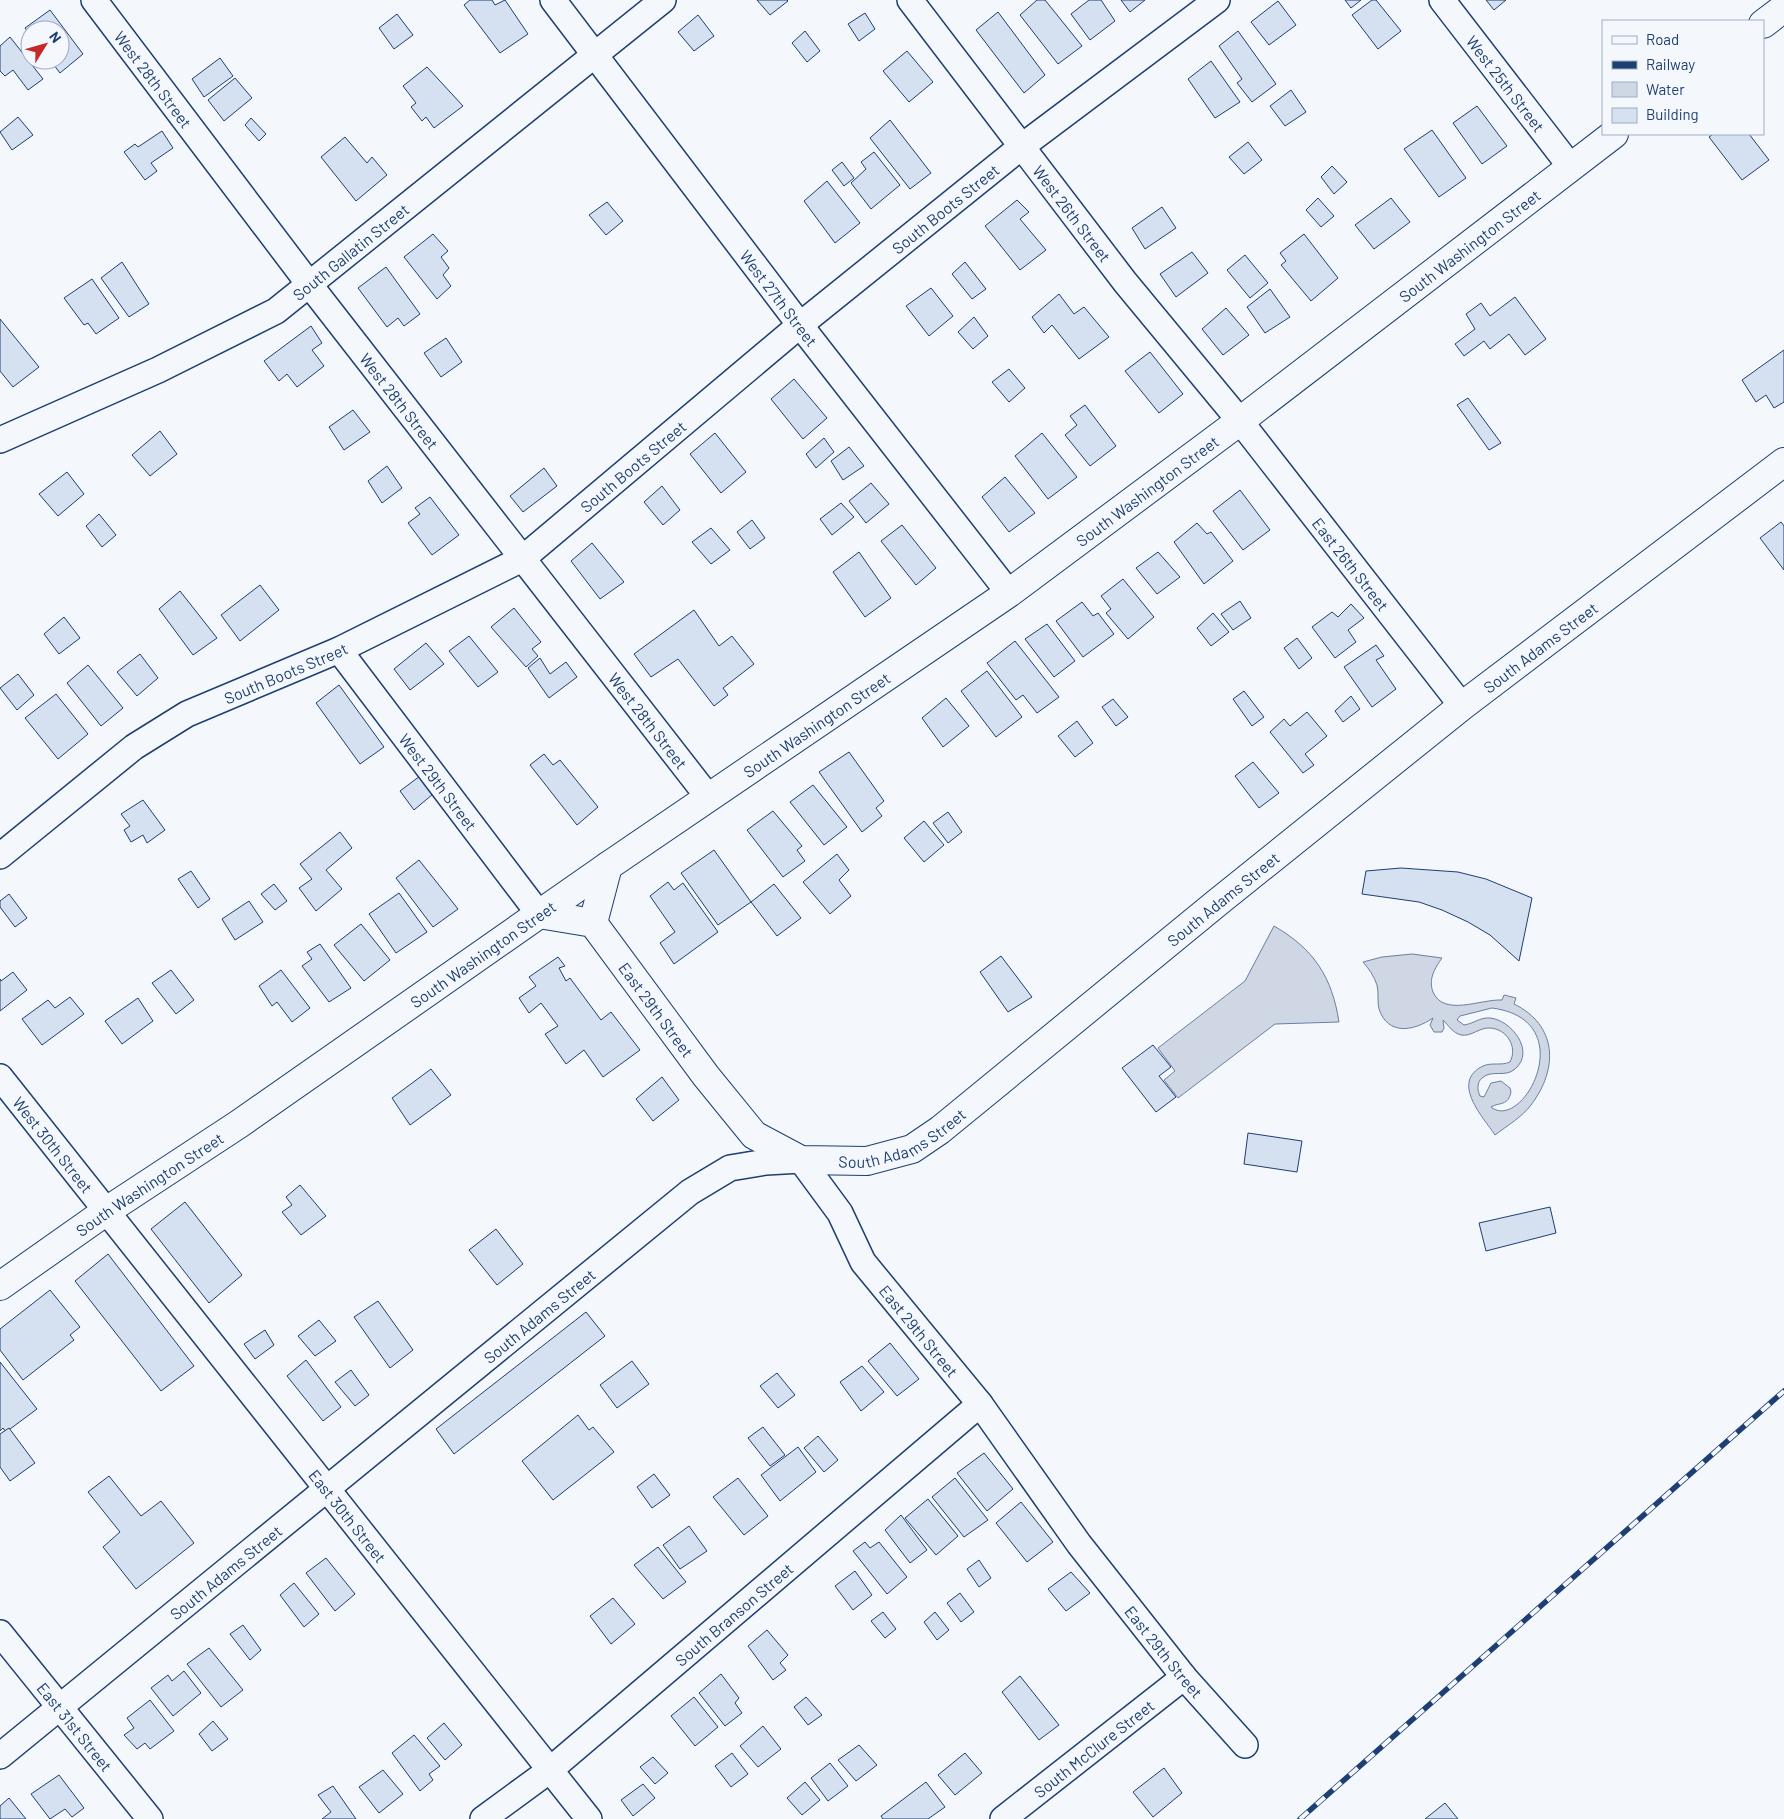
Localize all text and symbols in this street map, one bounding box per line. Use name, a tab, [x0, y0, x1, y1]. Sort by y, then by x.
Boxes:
north arrow	[20, 20, 70, 70]
legend	[1602, 20, 1764, 135]
street label: West 28th Street	[111, 27, 197, 131]
text: N	[46, 28, 65, 46]
text: Road	[1646, 30, 1679, 48]
street label: West 25th Street	[1463, 31, 1549, 135]
text: Railway	[1646, 55, 1695, 73]
text: Water	[1646, 80, 1685, 98]
text: Building	[1646, 105, 1699, 123]
street label: South Boots Street	[888, 159, 1002, 257]
street label: West 26th Street	[1030, 161, 1115, 265]
street label: South Washington Street	[1395, 185, 1544, 305]
street label: South Gallatin Street	[288, 199, 412, 304]
street label: West 27th Street	[737, 246, 822, 350]
street label: West 28th Street	[356, 349, 443, 453]
street label: South Boots Street	[576, 416, 689, 516]
street label: South Washington Street	[1072, 431, 1222, 550]
street label: East 26th Street	[1309, 513, 1393, 614]
street label: South Adams Street	[1479, 597, 1601, 696]
street label: South Boots Street	[221, 638, 350, 707]
street label: West 28th Street	[605, 668, 692, 772]
street label: South Washington Street	[739, 668, 893, 781]
street label: West 29th Street	[396, 729, 481, 834]
street label: South Adams Street	[1163, 848, 1283, 950]
street label: South Washington Street	[406, 896, 559, 1011]
street label: East 29th Street	[616, 958, 698, 1060]
street label: West 30th Street	[10, 1093, 97, 1196]
street label: South Adams Street	[838, 1104, 969, 1171]
street label: South Washington Street	[72, 1128, 227, 1239]
street label: South Adams Street	[479, 1264, 599, 1367]
street label: East 29th Street	[876, 1281, 963, 1380]
street label: East 30th Street	[306, 1465, 391, 1566]
street label: South Adams Street	[166, 1521, 285, 1623]
street label: South Branson Street	[671, 1558, 796, 1669]
street label: East 29th Street	[1122, 1602, 1207, 1701]
street label: East 31st Street	[34, 1678, 117, 1775]
street label: South McClure Street	[1030, 1695, 1157, 1801]

